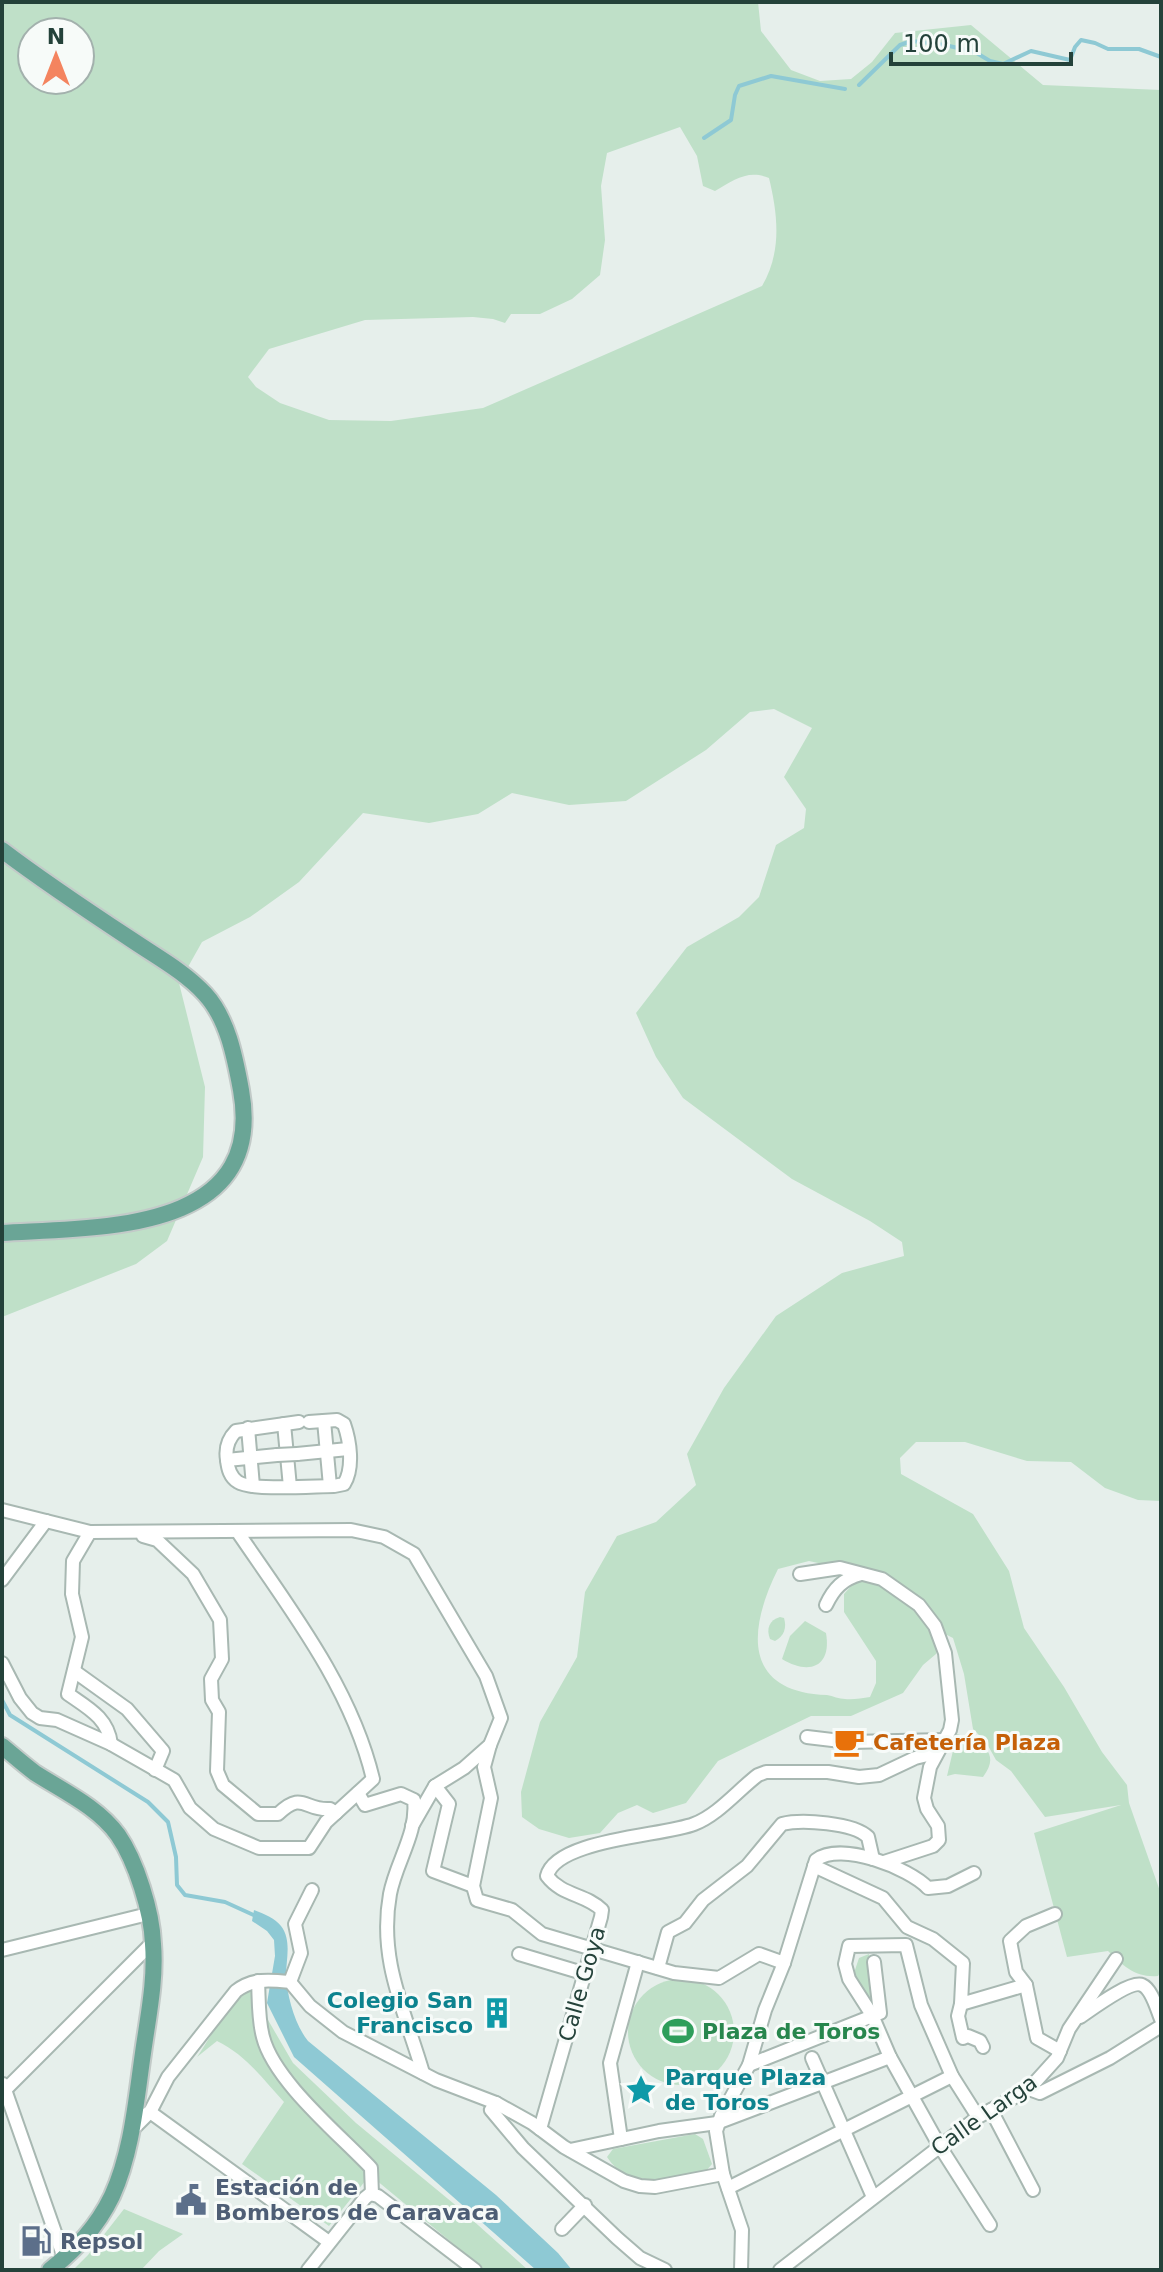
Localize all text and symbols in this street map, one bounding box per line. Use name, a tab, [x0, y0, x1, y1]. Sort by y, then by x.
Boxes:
north arrow	[16, 16, 96, 96]
scale bar	[891, 16, 1071, 66]
text: N	[47, 24, 65, 49]
text: 100 m	[903, 30, 980, 58]
cafe icon: Cafetería Plaza	[832, 1725, 866, 1759]
place label: Cafetería Plaza	[873, 1730, 1061, 1755]
street label: Calle Goya	[554, 1924, 610, 2044]
place label: Colegio San Francisco	[327, 1988, 473, 2038]
building icon: Colegio San Francisco	[480, 1996, 514, 2030]
sports icon: Plaza de Toros	[661, 2014, 695, 2048]
place label: Plaza de Toros	[702, 2019, 880, 2044]
place label: Parque Plaza de Toros	[665, 2065, 826, 2115]
street label: Calle Larga	[926, 2069, 1042, 2161]
place icon: Parque Plaza de Toros	[624, 2073, 658, 2107]
place label: Estación de Bomberos de Caravaca	[215, 2175, 499, 2225]
public building icon: Estación de Bomberos de Caravaca	[174, 2183, 208, 2217]
fuel station icon: Repsol	[19, 2224, 53, 2258]
place label: Repsol	[60, 2229, 143, 2254]

